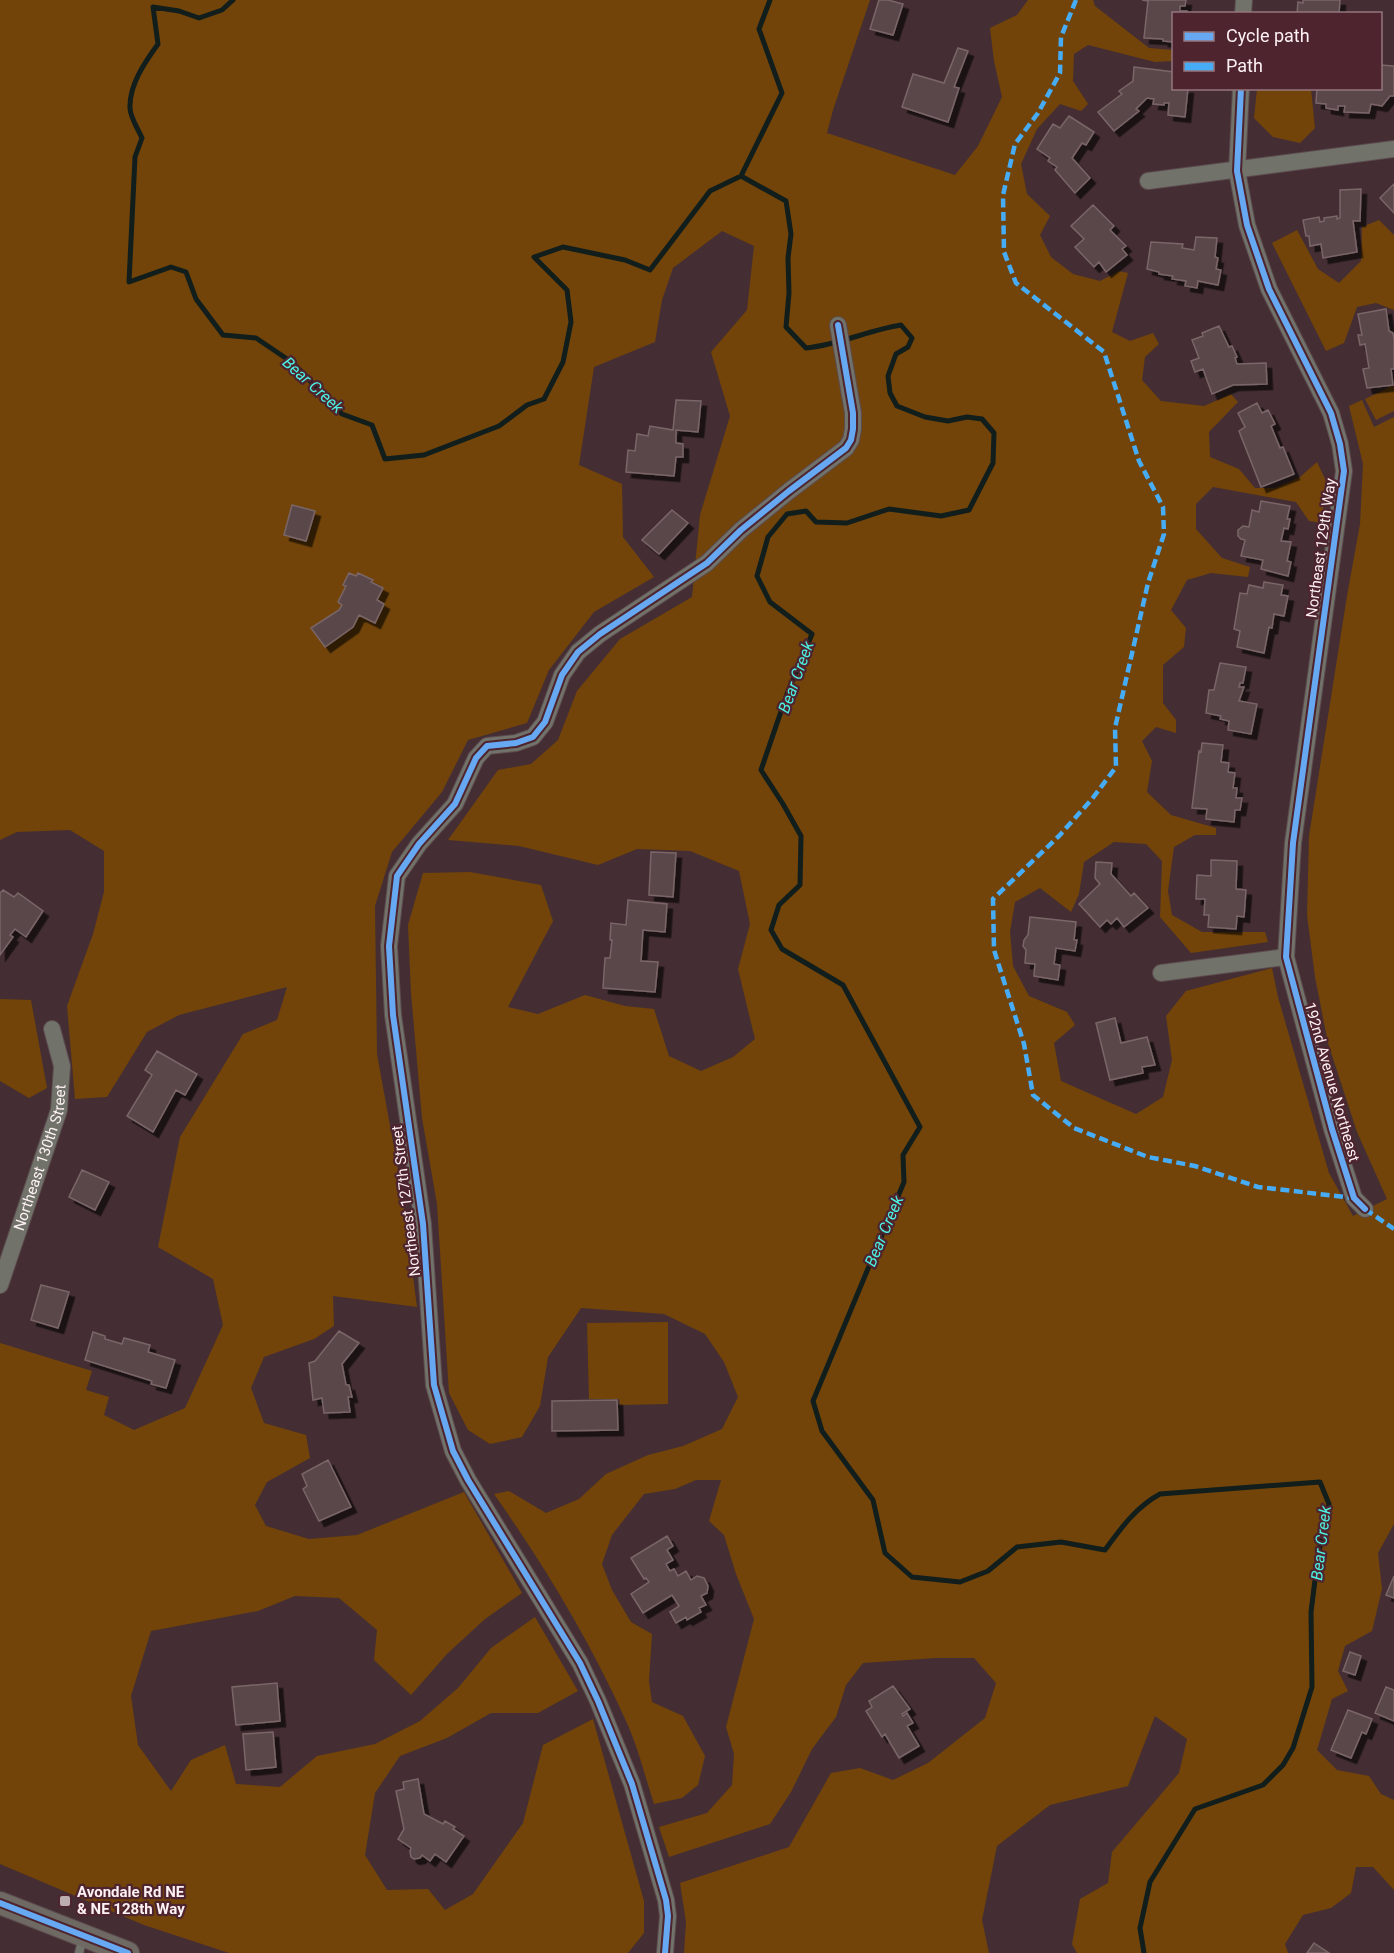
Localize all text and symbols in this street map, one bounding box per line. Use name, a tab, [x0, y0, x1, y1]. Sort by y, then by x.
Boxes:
legend	[1172, 12, 1382, 90]
text: Cycle path	[1226, 25, 1310, 46]
text: Path	[1226, 55, 1263, 76]
water label: Bear Creek	[279, 353, 348, 418]
street label: Northeast 129th Way	[1302, 477, 1340, 619]
water label: Bear Creek	[774, 637, 818, 716]
street label: 192nd Avenue Northeast	[1301, 1000, 1363, 1164]
street label: Northeast 130th Street	[10, 1084, 70, 1233]
street label: Northeast 127th Street	[388, 1124, 424, 1278]
water label: Bear Creek	[861, 1192, 908, 1269]
water label: Bear Creek	[1307, 1503, 1335, 1581]
place label: Avondale Rd NE & NE 128th Way	[77, 1883, 185, 1918]
marker: Avondale Rd NE & NE 128th Way	[58, 1894, 72, 1908]

